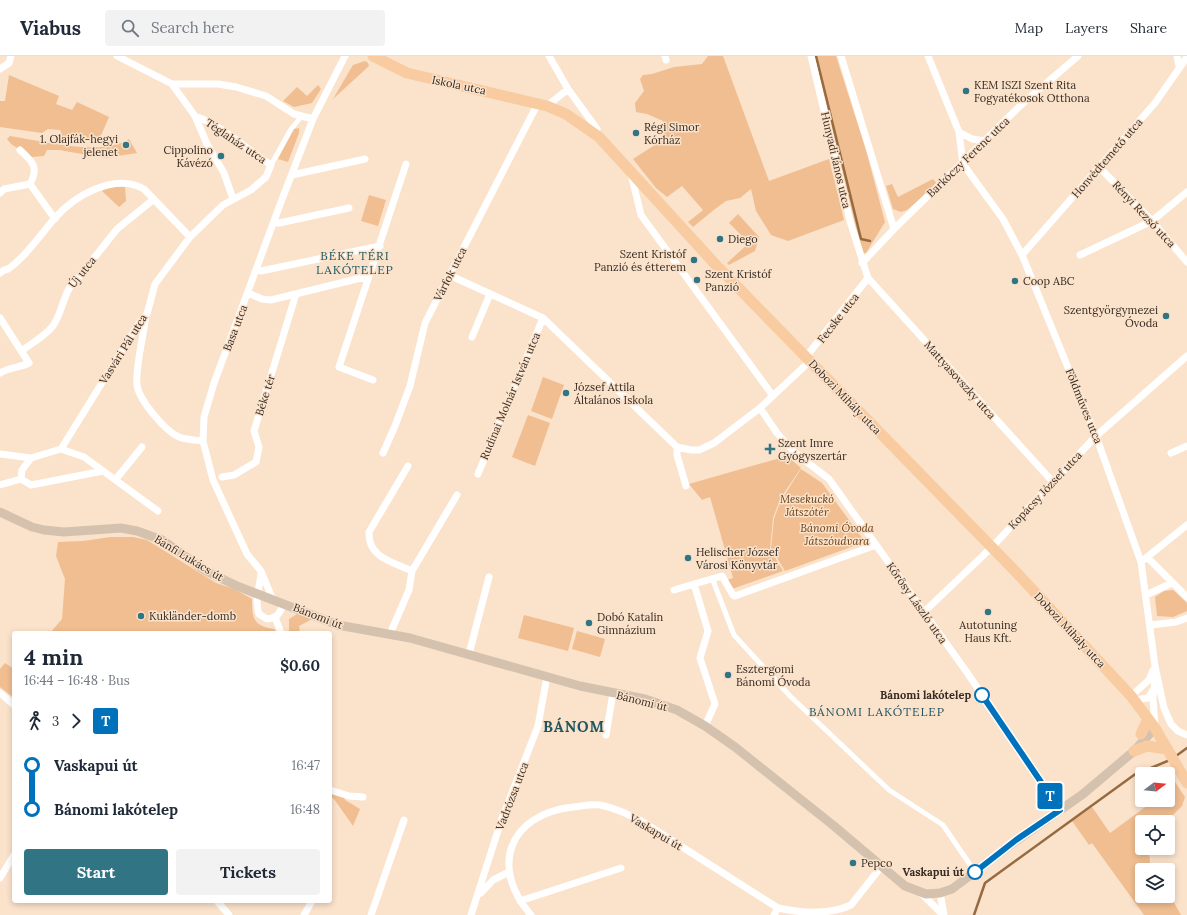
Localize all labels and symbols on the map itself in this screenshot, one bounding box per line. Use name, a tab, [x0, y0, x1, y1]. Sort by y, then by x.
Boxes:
street label: Iskola utca	[431, 72, 488, 98]
place label: KEM ISZI Szent Rita Fogyatékosok Otthona	[974, 78, 1090, 105]
marker: KEM ISZI Szent Rita Fogyatékosok Otthona	[961, 86, 971, 96]
street label: Hunyadi János utca	[818, 110, 854, 210]
street label: Barkóczy Ferenc utca	[924, 114, 1013, 200]
street label: Téglaház utca	[203, 115, 269, 167]
street label: Honvédtemető utca	[1069, 115, 1146, 201]
place label: Régi Simor Kórház	[644, 120, 700, 147]
marker: Régi Simor Kórház	[631, 128, 641, 138]
place label: 1. Olajfák-hegyi jelenet	[40, 132, 119, 159]
marker: 1. Olajfák-hegyi jelenet	[121, 140, 131, 150]
place label: Cippolino Kávézó	[163, 143, 213, 170]
marker: Cippolino Kávézó	[216, 151, 226, 161]
street label: Rényi Rezső utca	[1109, 178, 1179, 251]
place label: Diego	[728, 232, 758, 246]
marker: Diego	[715, 234, 725, 244]
street label: Várfok utca	[430, 244, 470, 304]
place label: Szent Kristóf Panzió és étterem	[594, 247, 687, 274]
district label: BÉKE TÉRI LAKÓTELEP	[316, 248, 394, 277]
street label: Új utca	[65, 253, 99, 291]
marker: Szent Kristóf Panzió és étterem	[689, 255, 699, 265]
place label: Szent Kristóf Panzió	[705, 267, 773, 294]
place label: Coop ABC	[1023, 274, 1075, 288]
marker: Szent Kristóf Panzió	[692, 275, 702, 285]
marker: Coop ABC	[1010, 276, 1020, 286]
street label: Fecske utca	[814, 290, 862, 346]
street label: Basa utca	[220, 303, 250, 353]
place label: Szentgyörgymezei Óvoda	[1064, 303, 1158, 330]
street label: Vasvári Pál utca	[95, 311, 150, 387]
marker: Szentgyörgymezei Óvoda	[1161, 311, 1171, 321]
street label: Rudinai Molnár István utca	[477, 330, 543, 462]
street label: Mattyasovszky utca	[921, 338, 999, 422]
street label: Dobozi Mihály utca	[806, 357, 884, 438]
street label: Földműves utca	[1063, 366, 1106, 446]
street label: Béke tér	[252, 372, 278, 417]
place label: József Attila Általános Iskola	[573, 380, 654, 407]
marker: József Attila Általános Iskola	[561, 388, 571, 398]
place label: Szent Imre Gyógyszertár	[778, 436, 847, 463]
marker: Szent Imre Gyógyszertár	[765, 444, 775, 454]
street label: Kopácsy József utca	[1005, 448, 1085, 532]
park label: Mesekuckó Játszótér	[780, 492, 834, 519]
park label: Bánomi Óvoda Játszóudvara	[800, 521, 875, 548]
street label: Bánfi Lukács út	[152, 532, 227, 584]
place label: Helischer József Városi Könyvtár	[695, 545, 780, 572]
marker: Helischer József Városi Könyvtár	[683, 553, 693, 563]
street label: Kőrösy László utca	[884, 560, 951, 647]
street label: Dobozi Mihály utca	[1031, 589, 1109, 671]
street label: Bánomi út	[291, 600, 346, 632]
marker: Autotuning Haus Kft.	[983, 607, 993, 617]
place label: Kukländer-domb	[149, 609, 236, 623]
place label: Dobó Katalin Gimnázium	[597, 610, 663, 637]
marker: Kukländer-domb	[136, 611, 146, 621]
marker: Dobó Katalin Gimnázium	[584, 618, 594, 628]
place label: Autotuning Haus Kft.	[958, 618, 1018, 645]
place label: Esztergomi Bánomi Óvoda	[736, 662, 811, 689]
marker: Esztergomi Bánomi Óvoda	[723, 670, 733, 680]
marker: Bánomi lakótelep	[974, 687, 990, 703]
street label: Bánomi út	[615, 688, 670, 714]
place label: Bánomi lakótelep	[880, 688, 971, 702]
district label: BÁNOMI LAKÓTELEP	[809, 704, 945, 719]
district label: BÁNOM	[543, 717, 605, 736]
street label: Vadrózsa utca	[492, 760, 532, 833]
north arrow	[1135, 767, 1175, 807]
line badge: T	[1037, 783, 1063, 809]
street label: Vaskapui út	[626, 810, 686, 854]
place label: Pepco	[861, 856, 892, 870]
marker: Pepco	[848, 858, 858, 868]
marker: Vaskapui út	[967, 864, 983, 880]
place label: Vaskapui út	[903, 865, 964, 879]

